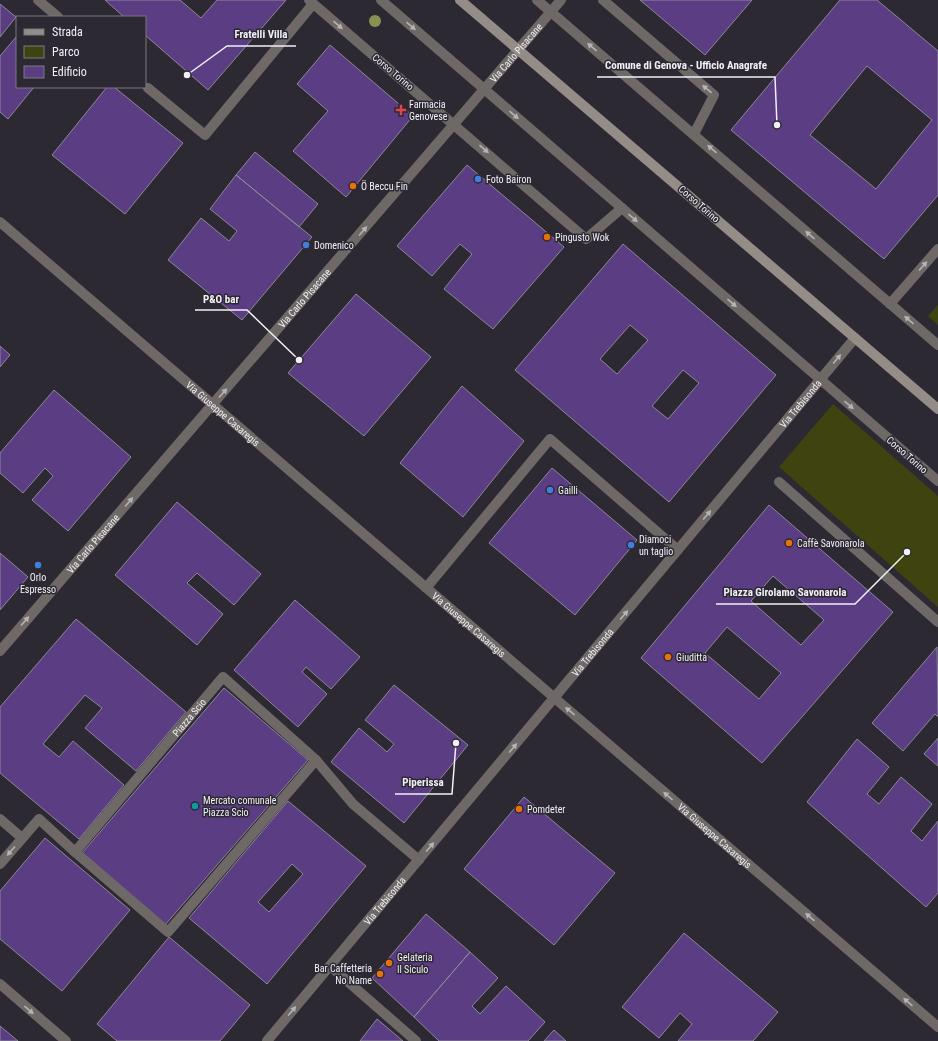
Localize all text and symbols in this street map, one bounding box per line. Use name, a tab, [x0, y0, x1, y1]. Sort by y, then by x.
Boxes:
legend	[16, 16, 146, 88]
one-way arrow	[333, 21, 343, 30]
one-way arrow	[406, 21, 416, 30]
street label: Via Carlo Pisacane	[487, 21, 544, 84]
callout: Fratelli Villa	[227, 23, 296, 46]
text: Strada	[52, 25, 83, 39]
text: Fratelli Villa	[234, 28, 288, 41]
one-way arrow	[586, 43, 597, 52]
text: Parco	[52, 45, 79, 59]
street label: Corso Torino	[370, 52, 416, 92]
callout: Comune di Genova - Ufficio Anagrafe	[597, 54, 775, 77]
text: Comune di Genova - Ufficio Anagrafe	[605, 59, 767, 72]
text: Edificio	[52, 65, 87, 79]
one-way arrow	[702, 84, 713, 93]
place label: Farmacia Genovese	[409, 99, 448, 122]
marker: Farmacia Genovese	[396, 105, 406, 115]
one-way arrow	[508, 110, 519, 119]
one-way arrow	[479, 145, 489, 154]
one-way arrow	[707, 145, 717, 154]
marker: Foto Bairon	[473, 174, 483, 184]
place label: Foto Bairon	[486, 174, 531, 185]
place label: Ö Beccu Fin	[361, 180, 408, 192]
marker: Ö Beccu Fin	[348, 181, 358, 191]
street label: Corso Torino	[676, 183, 722, 225]
one-way arrow	[629, 213, 638, 222]
one-way arrow	[358, 225, 367, 236]
one-way arrow	[805, 230, 815, 239]
marker: Pingusto Wok	[542, 232, 552, 242]
place label: Pingusto Wok	[555, 232, 610, 243]
marker: Domenico	[301, 240, 311, 250]
place label: Domenico	[314, 240, 354, 251]
one-way arrow	[919, 261, 928, 271]
street label: Via Carlo Pisacane	[276, 266, 333, 330]
callout: P&O bar	[195, 287, 247, 310]
text: P&O bar	[203, 293, 239, 306]
one-way arrow	[727, 298, 736, 307]
one-way arrow	[903, 315, 914, 324]
one-way arrow	[833, 354, 842, 364]
street label: Via Trebisonda	[777, 377, 823, 430]
street label: Via Giuseppe Casaregis	[184, 379, 262, 448]
one-way arrow	[218, 388, 228, 398]
one-way arrow	[844, 401, 855, 410]
street label: Corso Torino	[884, 434, 930, 476]
marker: Gailli	[545, 485, 555, 495]
place label: Gailli	[558, 485, 578, 496]
one-way arrow	[124, 496, 133, 507]
one-way arrow	[703, 510, 712, 521]
street label: Via Carlo Pisacane	[64, 511, 121, 575]
place label: Diamoci un taglio	[639, 534, 673, 557]
marker: Caffè Savonarola	[784, 538, 794, 548]
place label: Caffè Savonarola	[797, 538, 865, 549]
marker: Diamoci un taglio	[626, 540, 636, 550]
marker: Orlo Espresso	[33, 560, 43, 570]
place label: Orlo Espresso	[20, 572, 56, 595]
callout: Piazza Girolamo Savonarola	[716, 581, 855, 604]
text: Piazza Girolamo Savonarola	[724, 586, 846, 599]
street label: Via Giuseppe Casaregis	[430, 590, 508, 659]
one-way arrow	[620, 610, 629, 621]
one-way arrow	[21, 616, 30, 627]
street label: Via Trebisonda	[569, 626, 615, 678]
marker: Giuditta	[663, 652, 673, 662]
place label: Giuditta	[676, 652, 707, 663]
street label: Piazza Scio	[170, 696, 208, 738]
one-way arrow	[564, 707, 575, 716]
one-way arrow	[509, 742, 518, 753]
callout: Piperissa	[395, 771, 452, 794]
text: Piperissa	[402, 776, 444, 789]
one-way arrow	[663, 791, 674, 800]
place label: Mercato comunale Piazza Scio	[203, 795, 277, 818]
marker: Mercato comunale Piazza Scio	[190, 801, 200, 811]
street label: Via Giuseppe Casaregis	[676, 801, 754, 870]
marker: Pomdeter	[514, 804, 524, 814]
place label: Pomdeter	[527, 804, 565, 815]
one-way arrow	[425, 842, 434, 853]
one-way arrow	[6, 846, 16, 856]
street label: Via Trebisonda	[361, 874, 408, 927]
one-way arrow	[805, 913, 814, 922]
place label: Gelateria Il Siculo	[397, 952, 433, 975]
marker: Gelateria Il Siculo	[384, 958, 394, 968]
place label: Bar Caffetteria No Name	[314, 963, 372, 986]
marker: Bar Caffetteria No Name	[375, 969, 385, 979]
one-way arrow	[903, 997, 914, 1006]
one-way arrow	[24, 1005, 35, 1014]
one-way arrow	[288, 1006, 297, 1016]

